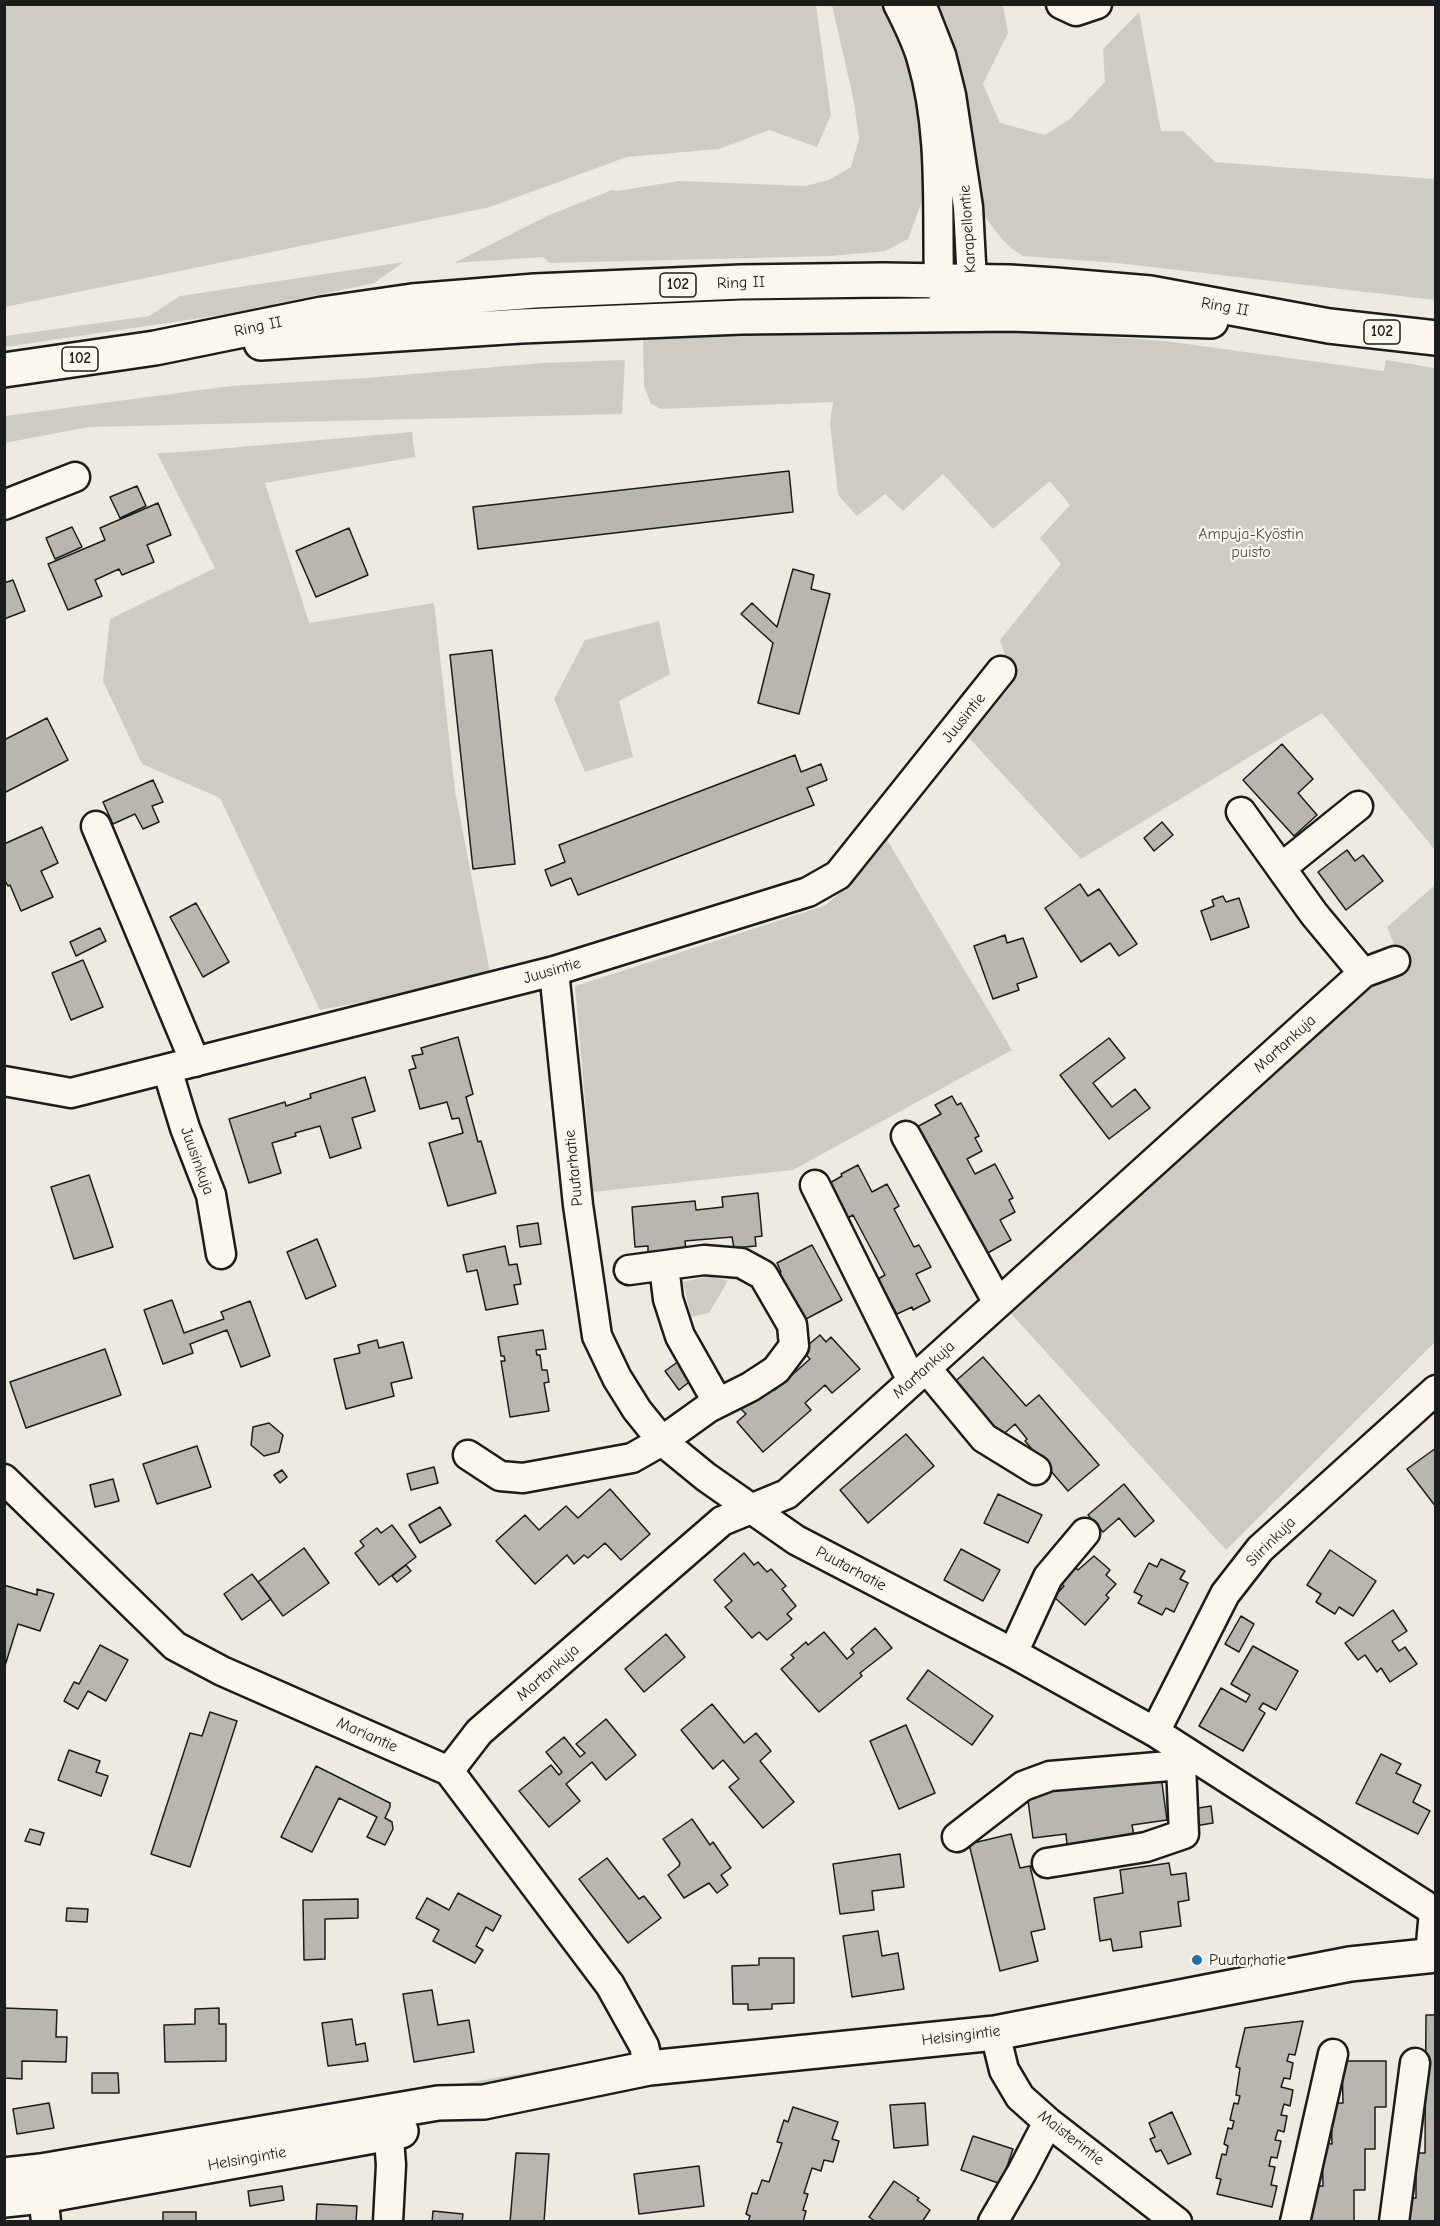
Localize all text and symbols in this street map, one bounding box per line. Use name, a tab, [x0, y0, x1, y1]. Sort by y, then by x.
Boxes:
street label: Karapellontie	[955, 184, 981, 274]
road number: 102	[660, 273, 696, 297]
street label: Ring II	[716, 273, 766, 293]
street label: Ring II	[1200, 293, 1250, 321]
street label: Ring II	[232, 313, 284, 341]
road number: 102	[1364, 320, 1400, 344]
road number: 102	[62, 347, 98, 371]
park label: Ampuja-Kyöstin puisto	[1198, 524, 1304, 562]
street label: Juusintie	[938, 689, 990, 747]
street label: Juusintie	[521, 954, 583, 988]
street label: Martankuja	[1250, 1011, 1320, 1077]
street label: Juusinkuja	[176, 1124, 218, 1198]
street label: Puutarhatie	[560, 1129, 588, 1207]
street label: Martankuja	[889, 1337, 959, 1403]
street label: Siirinkuja	[1242, 1513, 1300, 1571]
street label: Puutarhatie	[812, 1542, 890, 1596]
street label: Martankuja	[513, 1640, 583, 1706]
street label: Mariantie	[333, 1713, 401, 1757]
place label: Puutarhatie	[1209, 1950, 1286, 1970]
marker: Puutarhatie	[1190, 1953, 1204, 1967]
street label: Helsingintie	[920, 2022, 1002, 2050]
street label: Maisterintie	[1034, 2106, 1108, 2170]
street label: Helsingintie	[206, 2143, 288, 2175]

